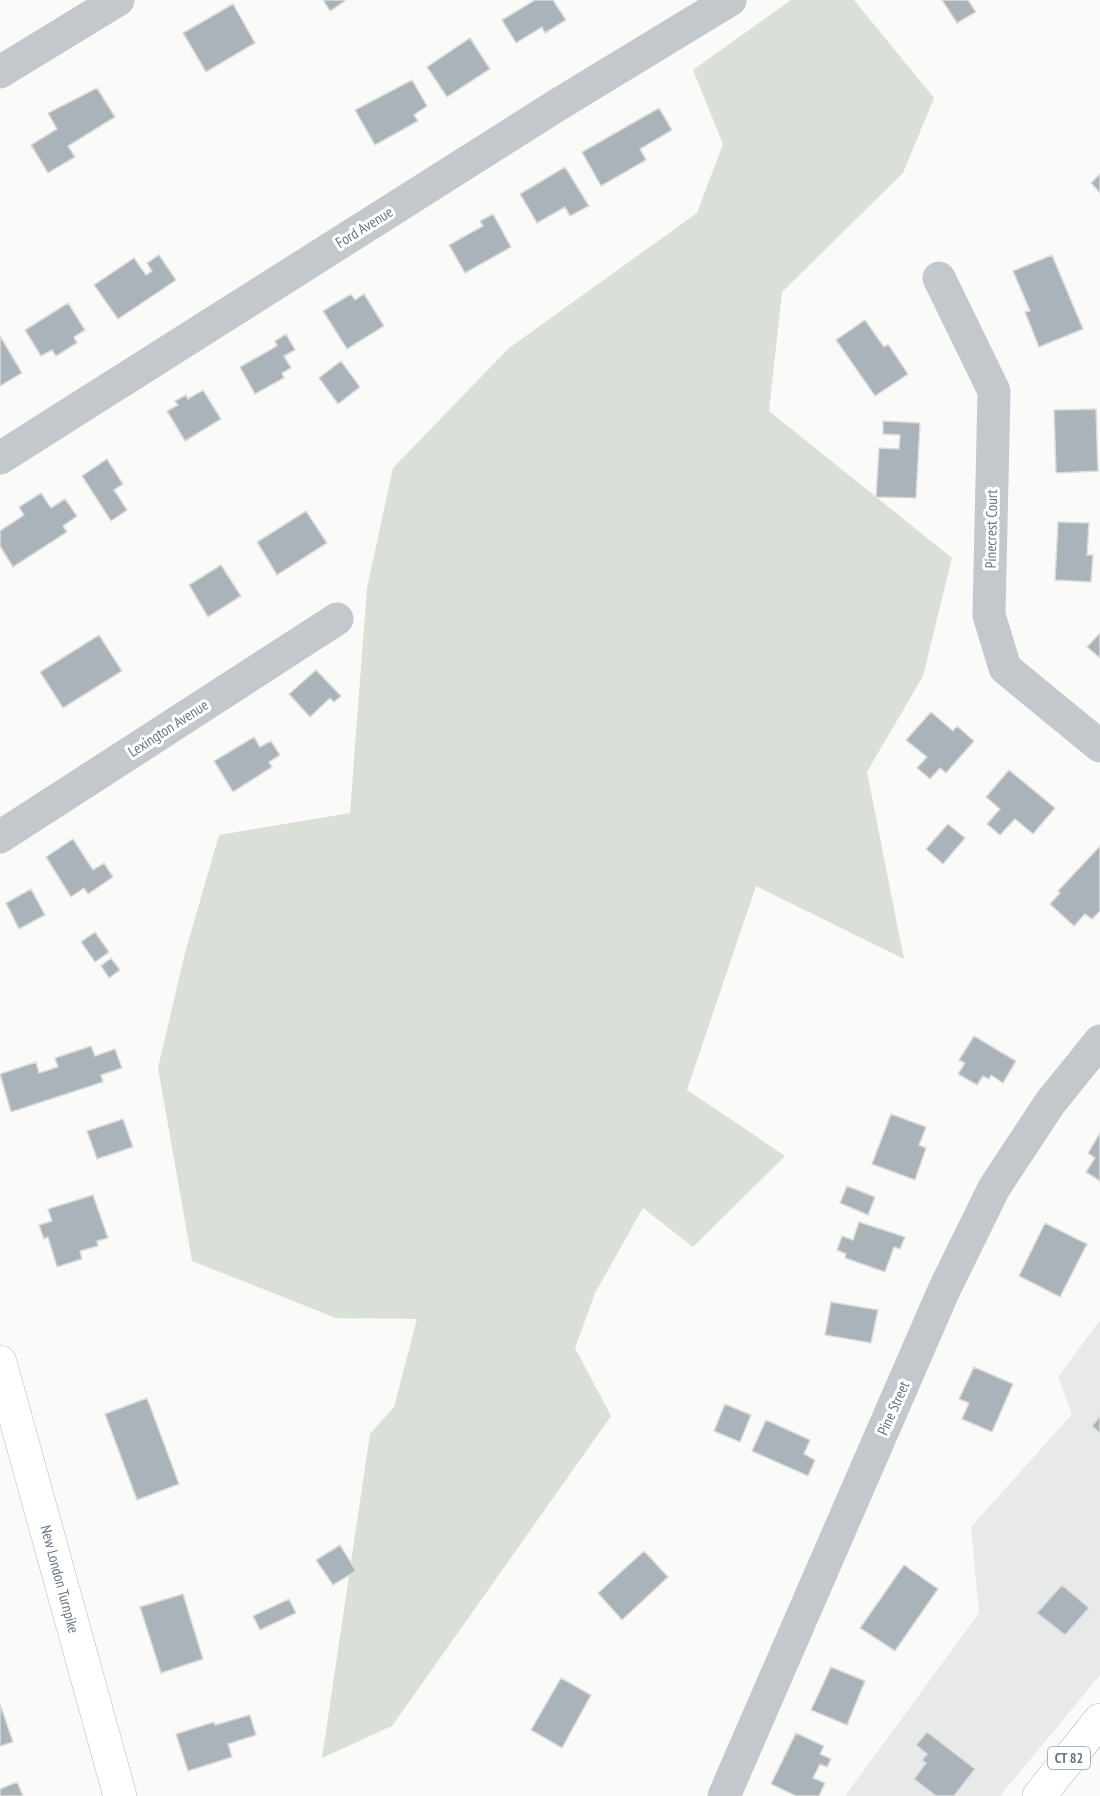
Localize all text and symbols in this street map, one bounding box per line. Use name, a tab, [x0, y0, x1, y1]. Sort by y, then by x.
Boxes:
street label: Ford Avenue	[332, 202, 396, 252]
street label: Pinecrest Court	[981, 489, 1001, 569]
street label: Lexington Avenue	[124, 695, 212, 761]
street label: Pine Street	[873, 1378, 913, 1438]
street label: New London Turnpike	[36, 1523, 84, 1635]
road number: CT 82	[1048, 1747, 1090, 1769]

